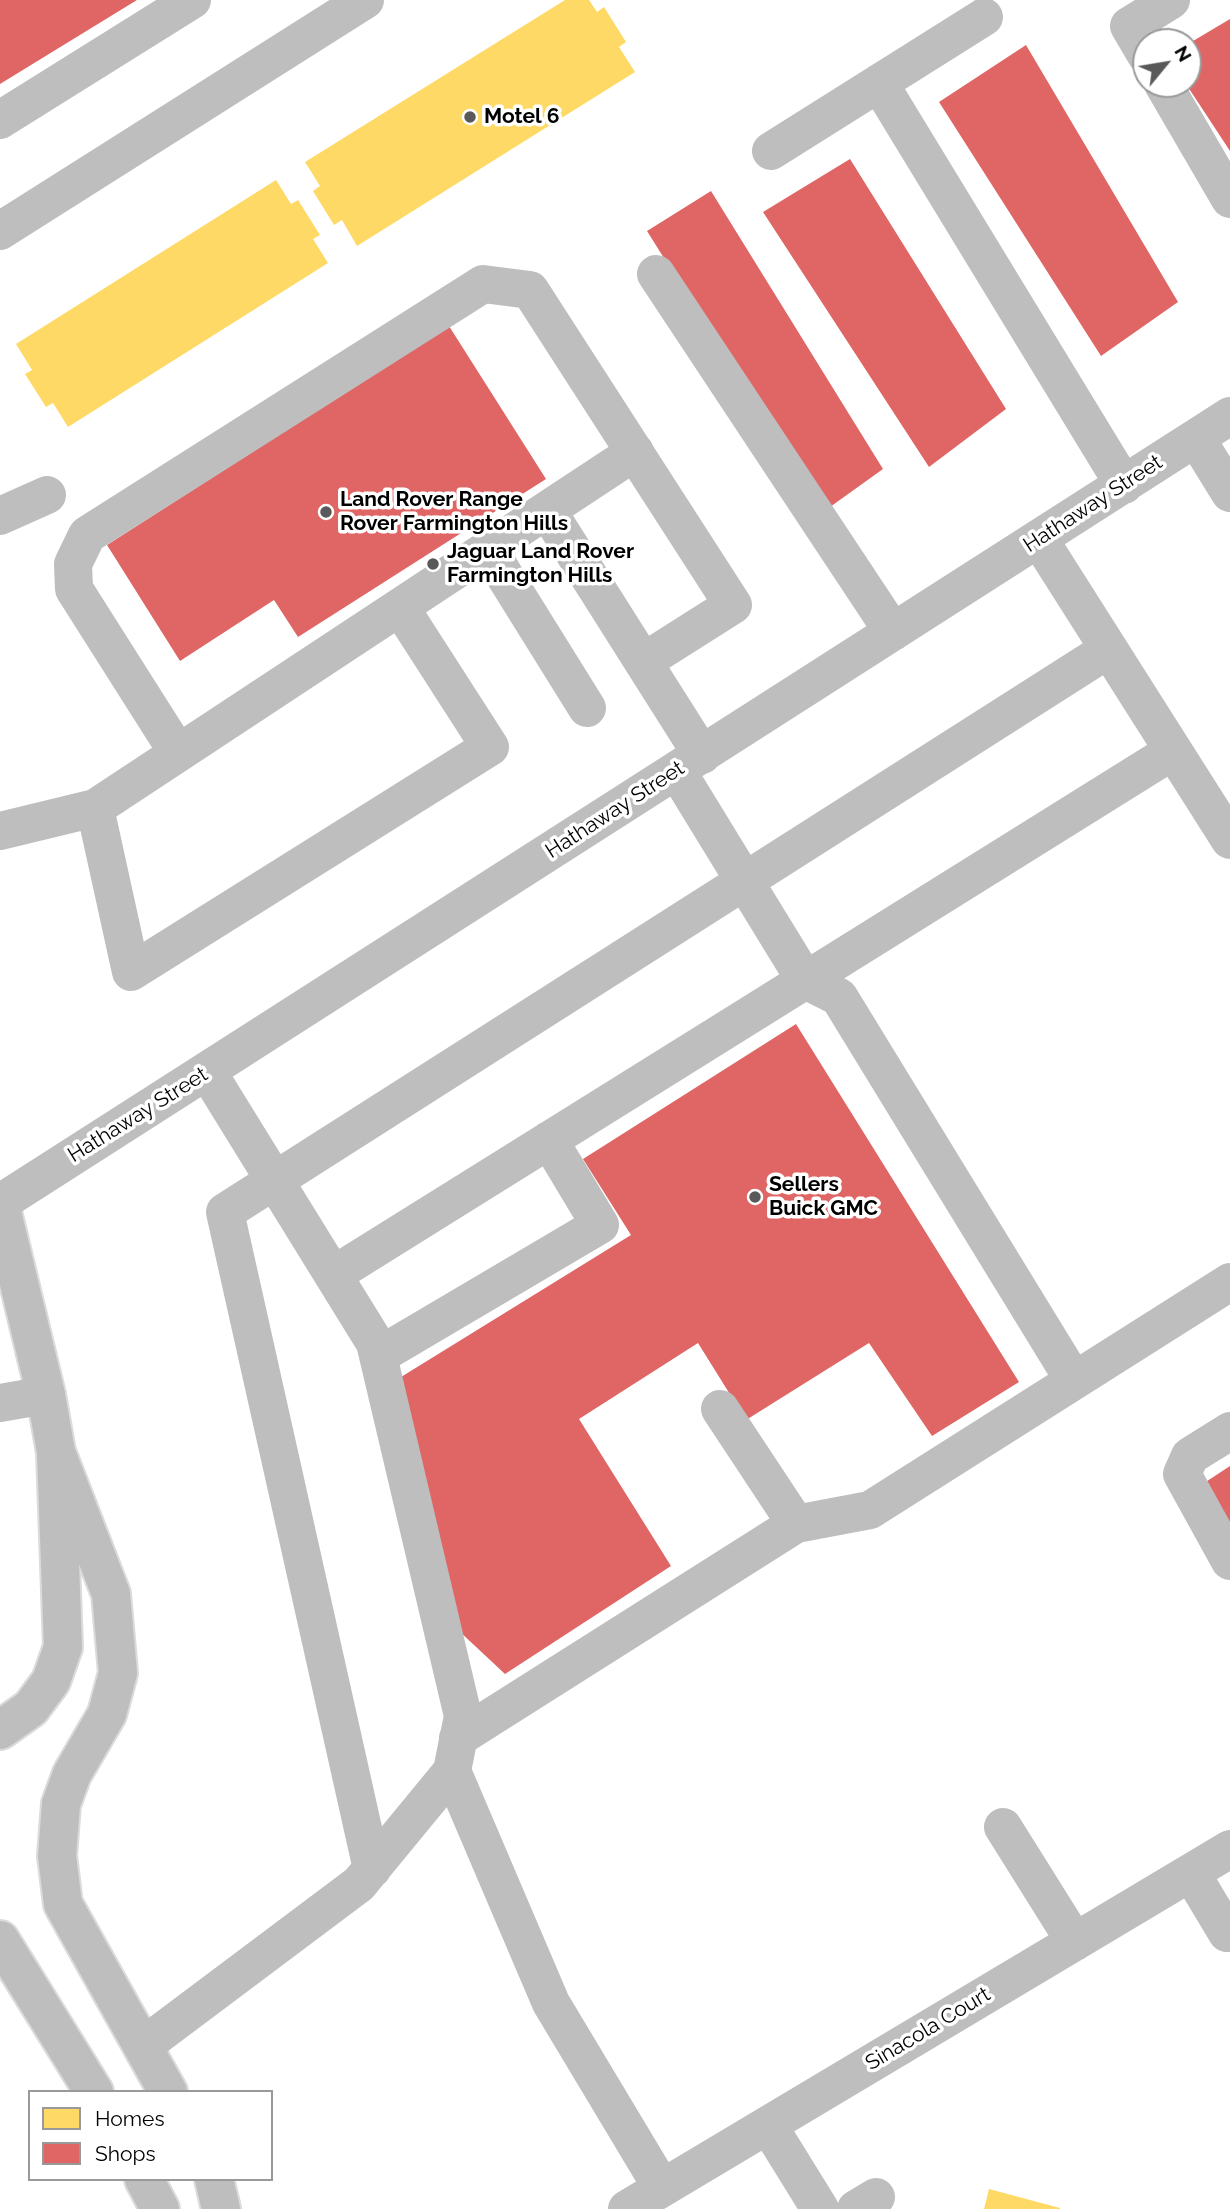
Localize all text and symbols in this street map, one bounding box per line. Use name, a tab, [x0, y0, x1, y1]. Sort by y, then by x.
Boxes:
north arrow	[1132, 28, 1202, 98]
text: N	[1170, 42, 1197, 65]
place label: Motel 6	[484, 104, 559, 130]
marker: Motel 6	[462, 109, 478, 125]
street label: Hathaway Street	[1019, 450, 1167, 558]
place label: Land Rover Range Rover Farmington Hills	[340, 487, 568, 537]
marker: Land Rover Range Rover Farmington Hills	[318, 504, 334, 520]
place label: Jaguar Land Rover Farmington Hills	[447, 539, 634, 589]
marker: Jaguar Land Rover Farmington Hills	[425, 556, 441, 572]
street label: Hathaway Street	[541, 756, 689, 864]
street label: Hathaway Street	[63, 1062, 213, 1168]
place label: Sellers Buick GMC	[769, 1172, 878, 1222]
marker: Sellers Buick GMC	[747, 1189, 763, 1205]
street label: Sinacola Court	[861, 1982, 995, 2076]
legend	[28, 2090, 273, 2181]
text: Homes	[95, 2106, 165, 2131]
text: Shops	[95, 2141, 156, 2166]

